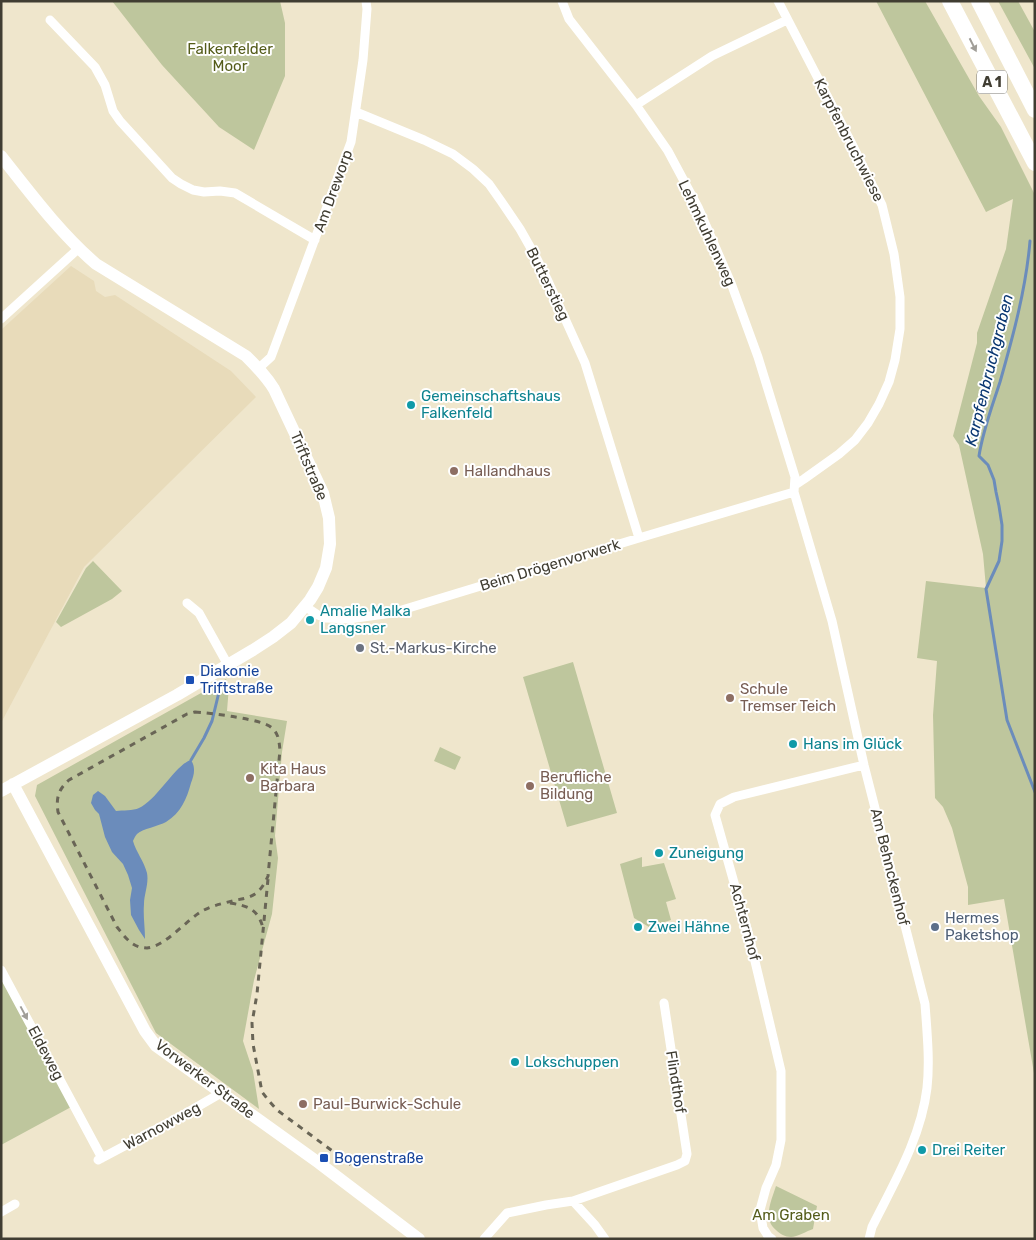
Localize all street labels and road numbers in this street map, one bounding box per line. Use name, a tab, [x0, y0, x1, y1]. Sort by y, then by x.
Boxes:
road number: A 1	[977, 70, 1007, 94]
street label: Karpfenbruchwiese	[810, 75, 888, 205]
street label: Am Dreworp	[310, 147, 356, 235]
street label: Lehmkuhlenweg	[674, 177, 740, 289]
street label: Butterstieg	[523, 244, 573, 324]
street label: Triftstraße	[286, 429, 332, 503]
street label: Beim Drögenvorwerk	[478, 535, 623, 595]
street label: Am Behnckenhof	[867, 806, 913, 928]
street label: Achternhof	[726, 881, 764, 963]
street label: Eldeweg	[24, 1023, 68, 1083]
street label: Vorwerker Straße	[152, 1036, 258, 1122]
street label: Flindthof	[662, 1049, 690, 1115]
street label: Warnowweg	[121, 1098, 203, 1154]

